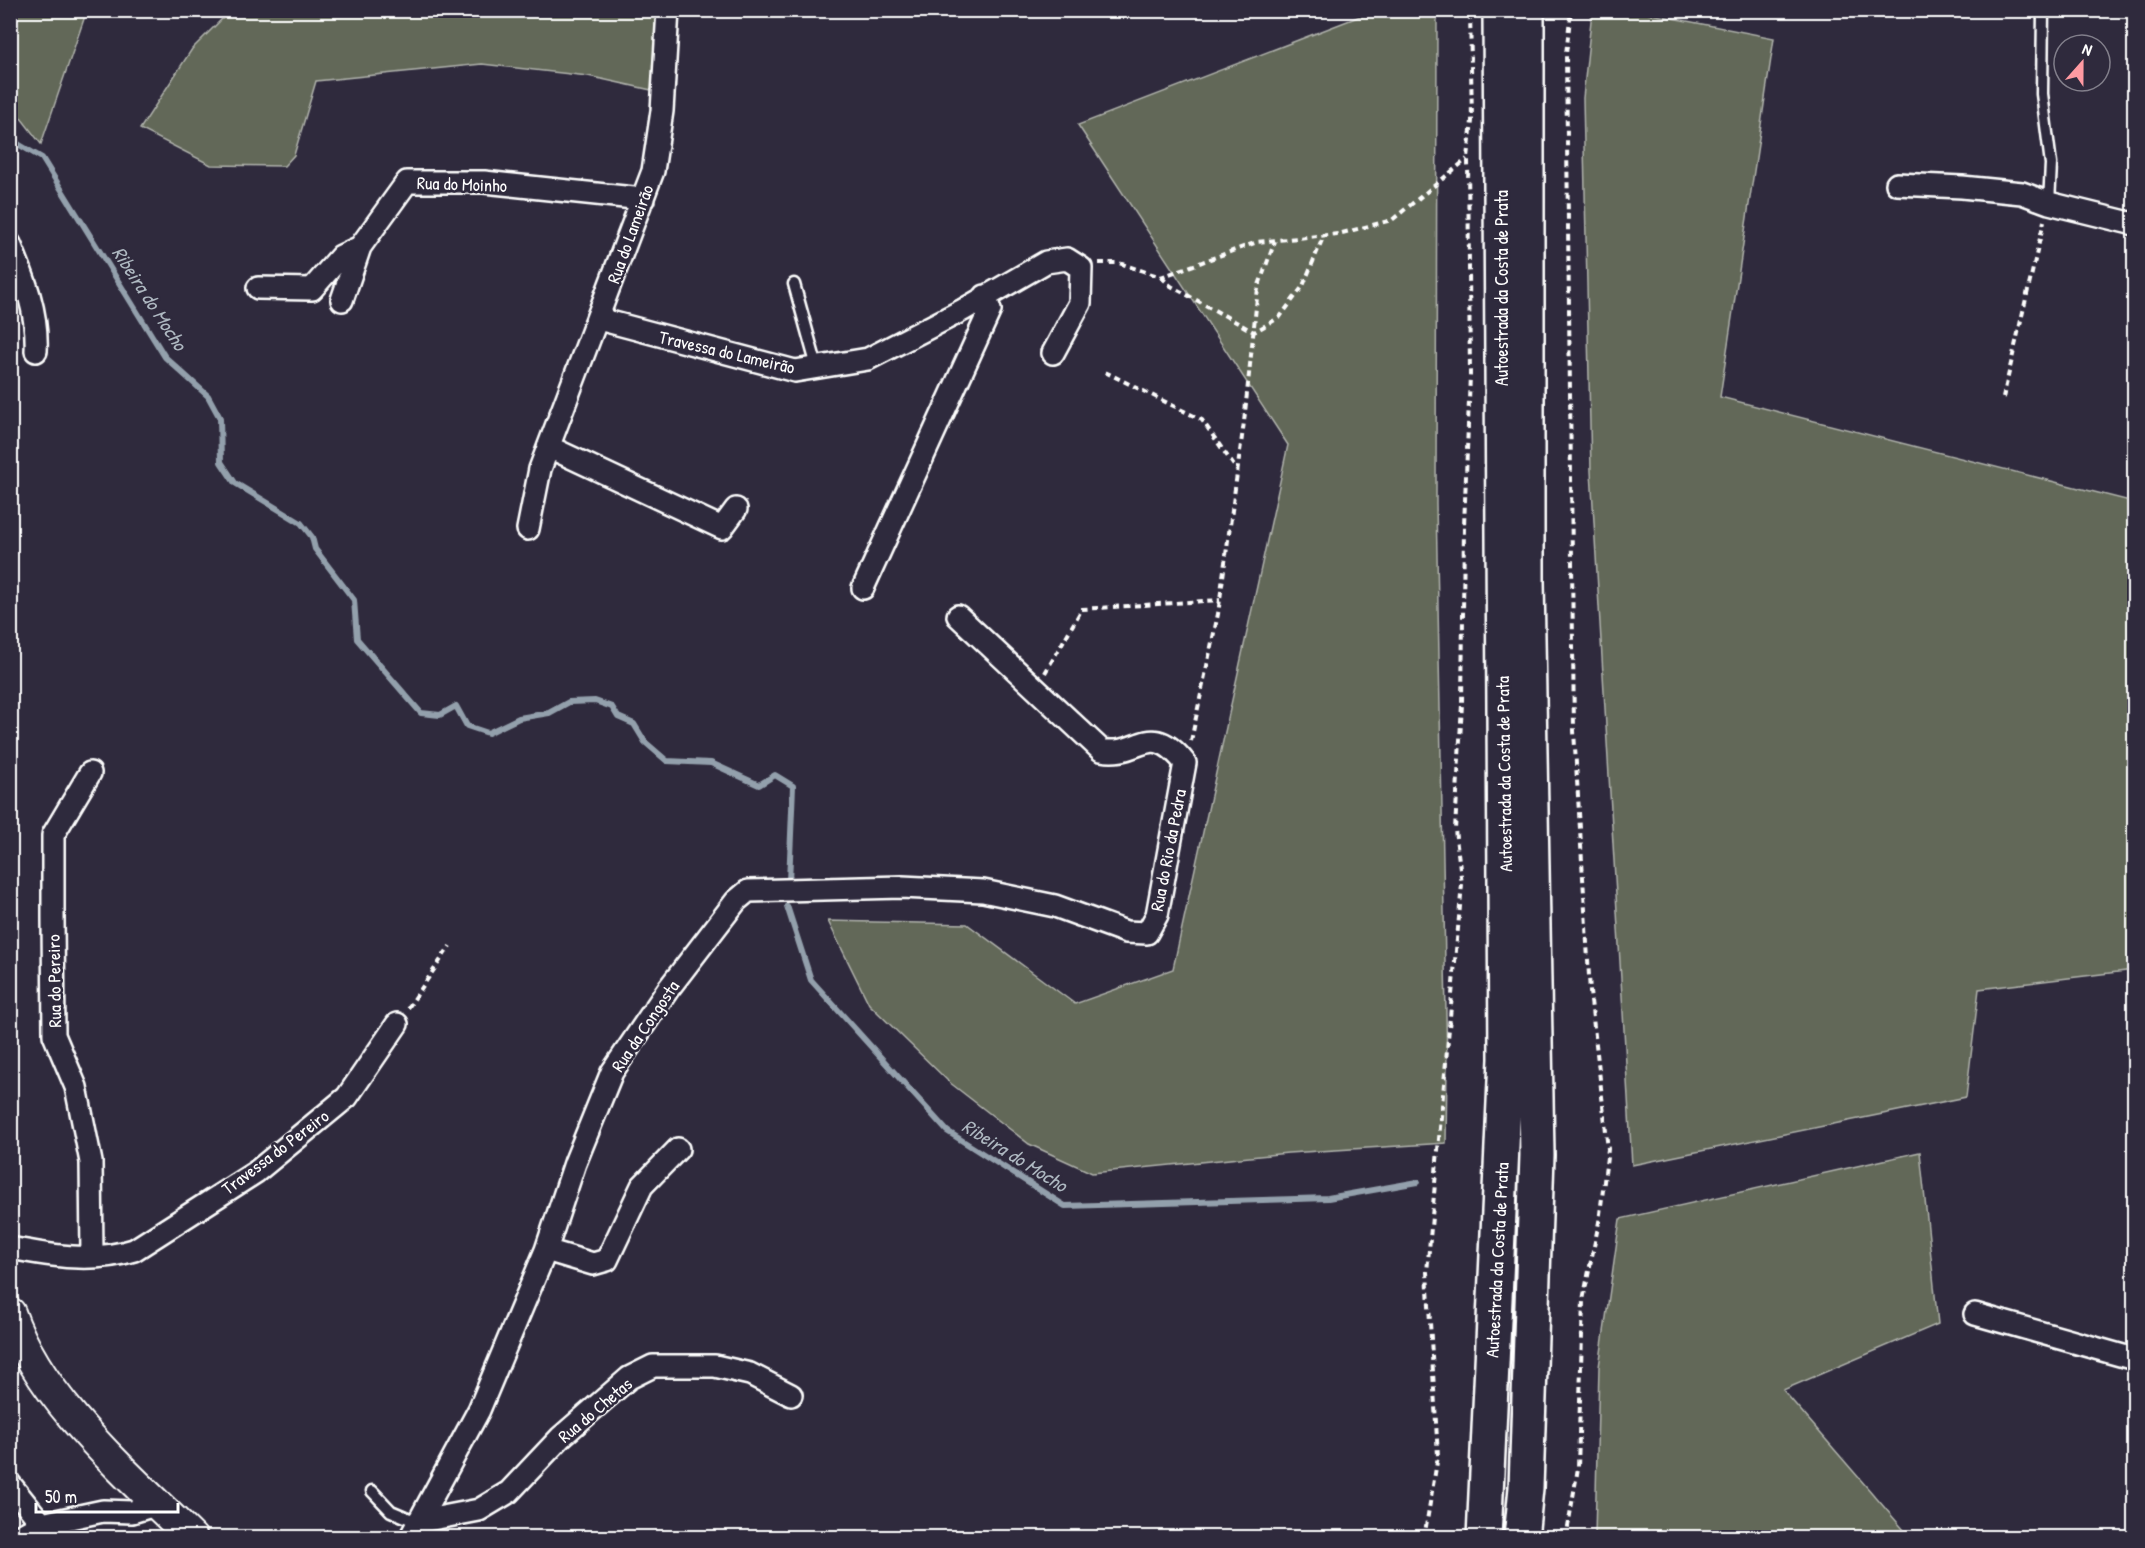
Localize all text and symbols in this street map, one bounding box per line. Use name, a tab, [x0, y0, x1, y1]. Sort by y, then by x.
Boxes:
north arrow	[2052, 33, 2112, 93]
text: N	[2079, 37, 2096, 61]
street label: Rua do Moinho	[417, 170, 507, 198]
street label: Rua do Lameirão	[601, 181, 659, 287]
street label: Autoestrada da Costa de Prata	[1489, 190, 1514, 386]
water label: Ribeira do Mocho	[106, 241, 195, 357]
street label: Travessa do Lameirão	[657, 324, 797, 380]
street label: Autoestrada da Costa de Prata	[1490, 676, 1518, 872]
street label: Rua do Rio da Pedra	[1144, 787, 1192, 913]
street label: Rua do Pereiro	[41, 934, 67, 1028]
street label: Rua da Congosta	[605, 975, 685, 1077]
street label: Travessa do Pereiro	[216, 1103, 334, 1201]
water label: Ribeira do Mocho	[957, 1112, 1074, 1199]
street label: Autoestrada da Costa de Prata	[1479, 1162, 1515, 1358]
street label: Rua do Chetas	[553, 1372, 637, 1448]
scale bar	[36, 1476, 178, 1514]
text: 50 m	[45, 1484, 77, 1509]

